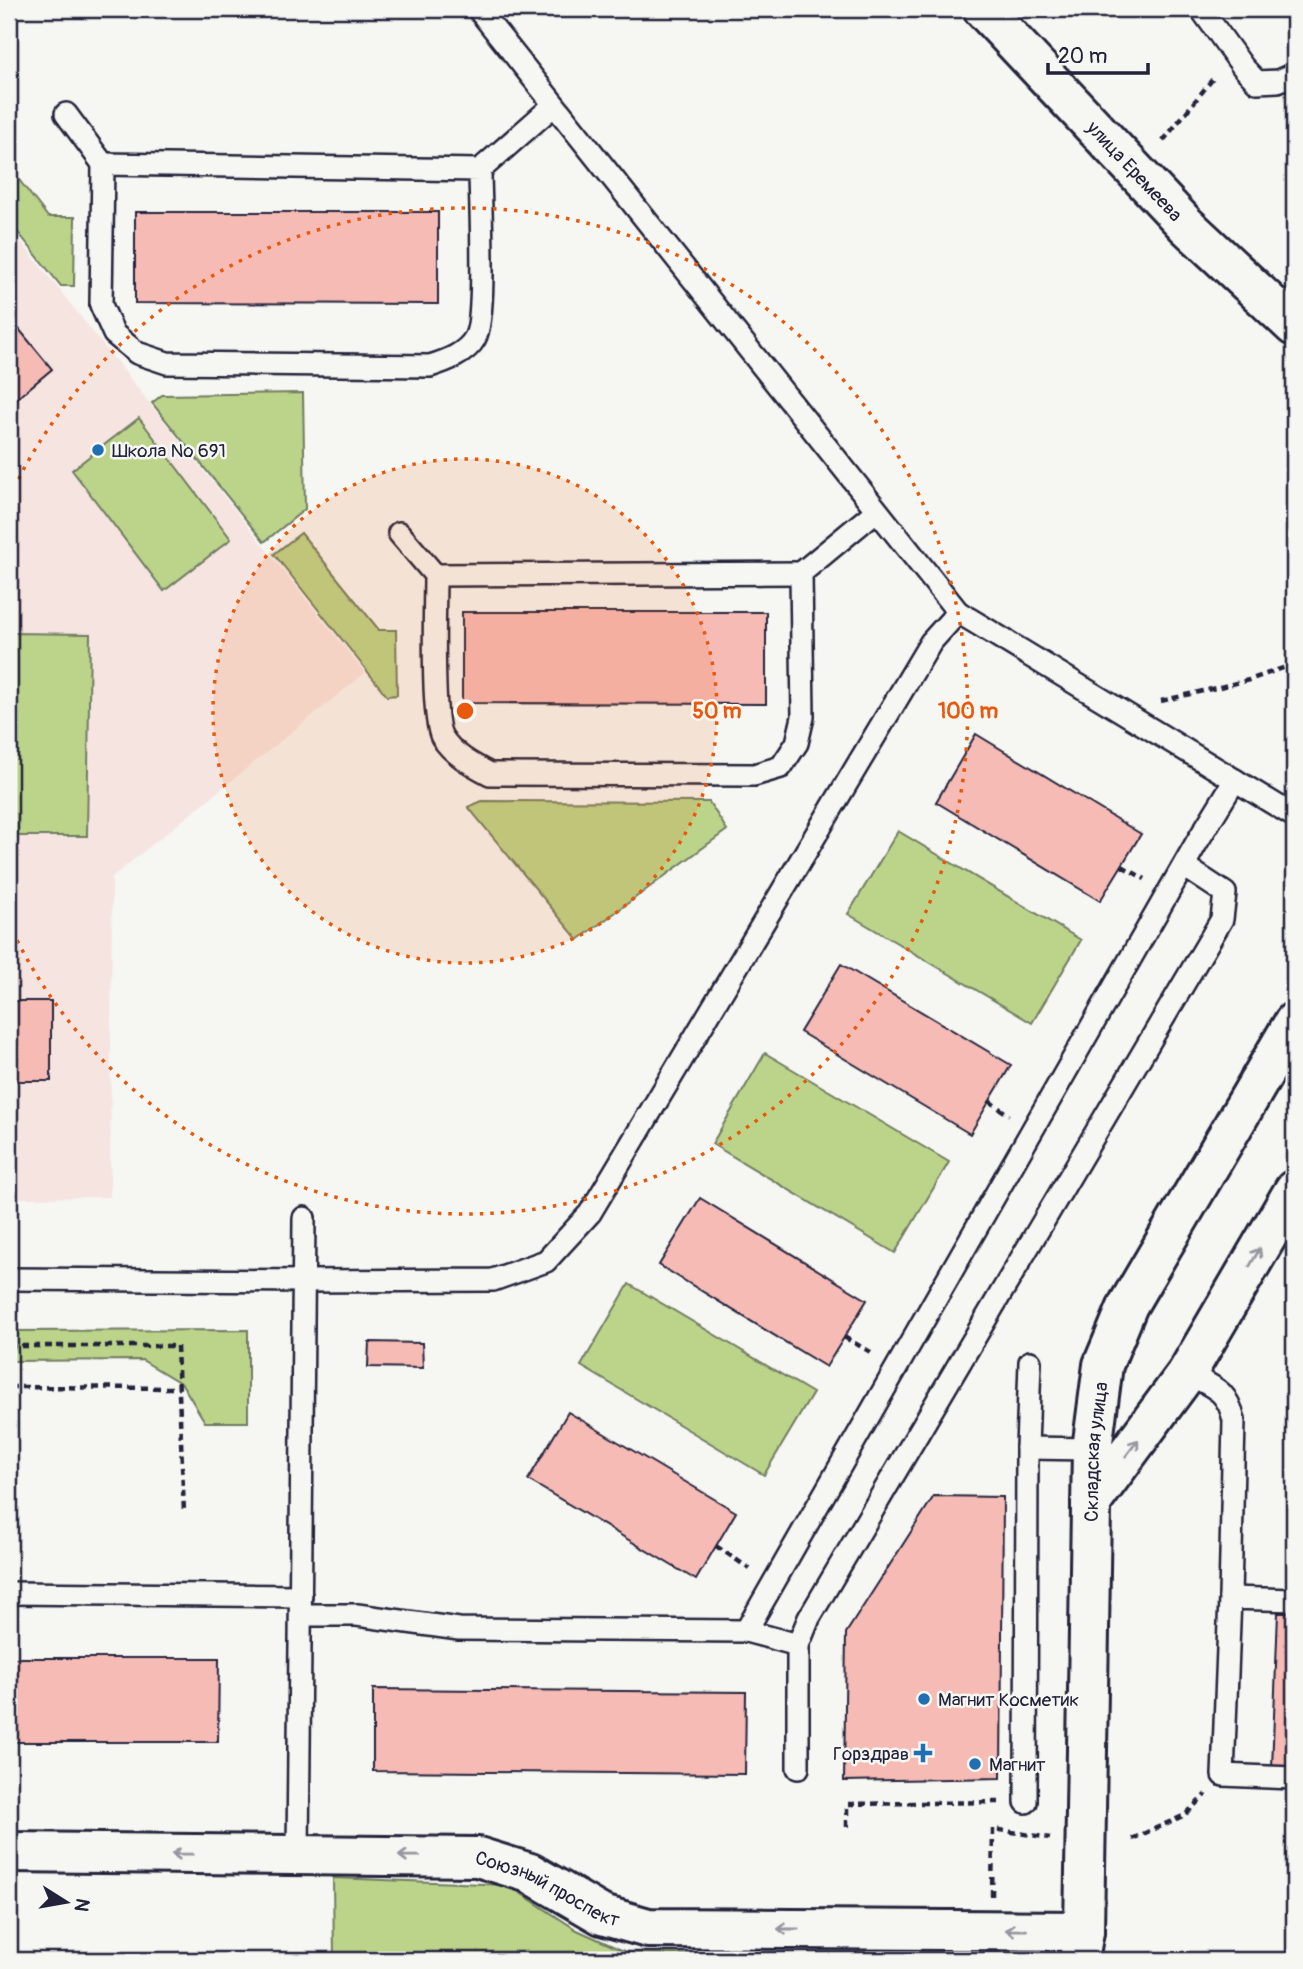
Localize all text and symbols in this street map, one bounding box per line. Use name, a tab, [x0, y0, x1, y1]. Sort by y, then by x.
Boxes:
scale bar	[1048, 32, 1147, 76]
text: 20 m	[1058, 43, 1107, 70]
street label: улица Еремеева	[1081, 115, 1187, 227]
place label: Школа № 691	[112, 439, 226, 463]
marker: Школа № 691	[90, 442, 106, 458]
text: 50 m	[693, 698, 742, 725]
text: 100 m	[938, 698, 998, 725]
centre of rings	[453, 699, 477, 723]
one-way arrow	[1248, 1248, 1262, 1268]
street label: Складская улица	[1080, 1380, 1114, 1522]
one-way arrow	[1124, 1439, 1139, 1458]
place label: Магнит Косметик	[938, 1688, 1079, 1712]
marker: Магнит Косметик	[916, 1691, 932, 1707]
place label: Горздрав	[833, 1742, 909, 1766]
marker: Горздрав	[915, 1745, 931, 1761]
place label: Магнит	[989, 1753, 1046, 1777]
marker: Магнит	[967, 1756, 983, 1772]
street label: Союзный проспект	[472, 1846, 623, 1933]
one-way arrow	[171, 1847, 194, 1861]
one-way arrow	[398, 1849, 421, 1863]
north arrow	[32, 1868, 102, 1938]
text: N	[69, 1896, 95, 1914]
one-way arrow	[777, 1922, 800, 1936]
one-way arrow	[1005, 1923, 1028, 1937]

